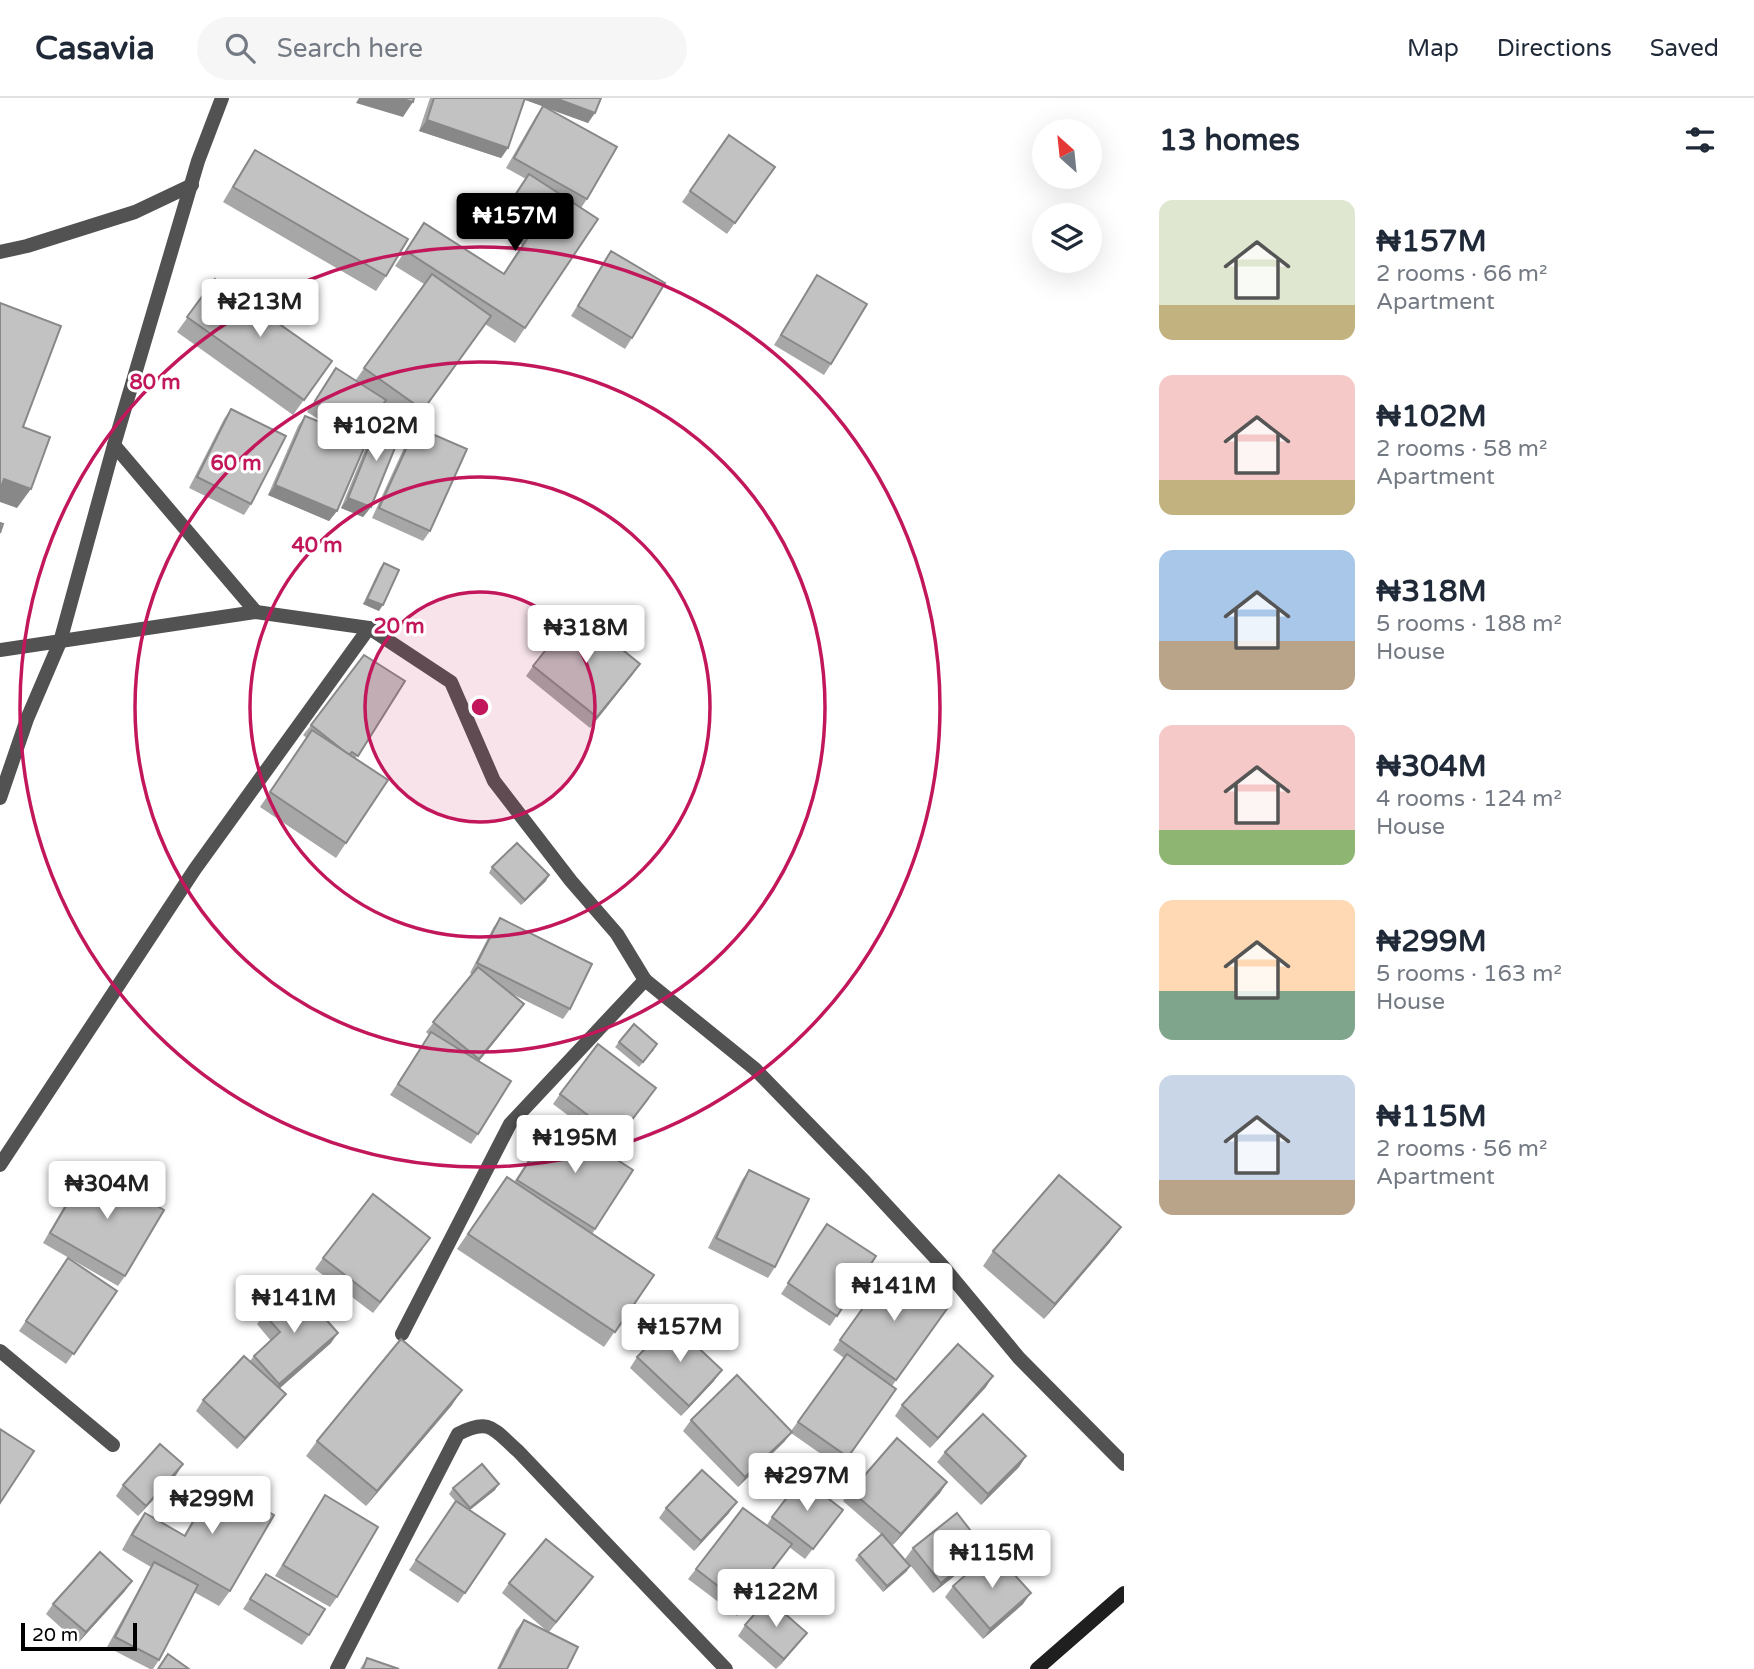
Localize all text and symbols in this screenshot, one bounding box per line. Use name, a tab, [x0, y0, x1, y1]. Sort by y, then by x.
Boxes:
search box	[197, 17, 687, 80]
text: Casavia	[35, 29, 155, 68]
icon: search	[221, 29, 259, 67]
text: Search here	[277, 33, 423, 64]
text: Map	[1407, 34, 1459, 63]
text: Directions	[1497, 34, 1612, 63]
text: Saved	[1650, 34, 1719, 63]
north arrow	[1032, 119, 1102, 189]
map controls	[1032, 119, 1102, 273]
icon: filters	[1681, 121, 1719, 159]
text: 13 homes	[1159, 122, 1300, 159]
pin: ₦157M	[466, 194, 564, 253]
text: ₦157M	[473, 202, 557, 230]
button: layers	[1032, 203, 1102, 273]
text: ₦157M	[1376, 223, 1487, 260]
icon: home	[1215, 228, 1299, 312]
text: 2 rooms · 66 m²	[1376, 260, 1547, 288]
pin: ₦213M	[211, 280, 309, 339]
text: ₦213M	[218, 288, 302, 316]
text: Apartment	[1376, 288, 1495, 316]
text: 80 m	[129, 370, 181, 395]
text: ₦102M	[1376, 398, 1487, 435]
icon: home	[1215, 403, 1299, 487]
pin: ₦102M	[327, 404, 425, 463]
text: ₦102M	[334, 412, 418, 440]
text: 2 rooms · 58 m²	[1376, 435, 1547, 463]
text: 60 m	[210, 451, 262, 476]
text: Apartment	[1376, 463, 1495, 491]
text: 40 m	[291, 533, 343, 558]
text: ₦318M	[1376, 573, 1487, 610]
icon: home	[1215, 578, 1299, 662]
pin: ₦318M	[537, 606, 635, 665]
text: 5 rooms · 188 m²	[1376, 610, 1562, 638]
text: 20 m	[373, 614, 425, 639]
text: ₦318M	[544, 614, 628, 642]
text: House	[1376, 638, 1445, 666]
centre of rings	[468, 695, 492, 719]
text: ₦304M	[1376, 748, 1487, 785]
icon: home	[1215, 753, 1299, 837]
text: 4 rooms · 124 m²	[1376, 785, 1562, 813]
text: House	[1376, 813, 1445, 841]
text: ₦299M	[1376, 923, 1487, 960]
icon: home	[1215, 928, 1299, 1012]
text: 5 rooms · 163 m²	[1376, 960, 1562, 988]
text: House	[1376, 988, 1445, 1016]
text: ₦115M	[1376, 1098, 1487, 1135]
icon: home	[1215, 1103, 1299, 1187]
pin: ₦195M	[526, 1116, 624, 1175]
text: ₦195M	[533, 1124, 617, 1152]
text: 2 rooms · 56 m²	[1376, 1135, 1547, 1163]
pin: ₦304M	[58, 1162, 156, 1221]
text: Apartment	[1376, 1163, 1495, 1191]
text: ₦304M	[65, 1170, 149, 1198]
pin: ₦141M	[845, 1264, 943, 1323]
text: ₦141M	[852, 1272, 936, 1300]
pin: ₦141M	[245, 1276, 343, 1335]
text: ₦141M	[252, 1284, 336, 1312]
pin: ₦157M	[631, 1304, 729, 1364]
text: ₦157M	[638, 1313, 722, 1341]
pin: ₦297M	[758, 1454, 856, 1513]
text: ₦297M	[765, 1462, 849, 1490]
pin: ₦299M	[163, 1476, 261, 1536]
text: ₦299M	[170, 1485, 254, 1513]
pin: ₦115M	[943, 1530, 1041, 1590]
text: ₦115M	[950, 1539, 1034, 1567]
pin: ₦122M	[727, 1570, 825, 1629]
text: ₦122M	[734, 1578, 818, 1606]
scale bar	[21, 1620, 136, 1652]
text: 20 m	[32, 1624, 78, 1646]

